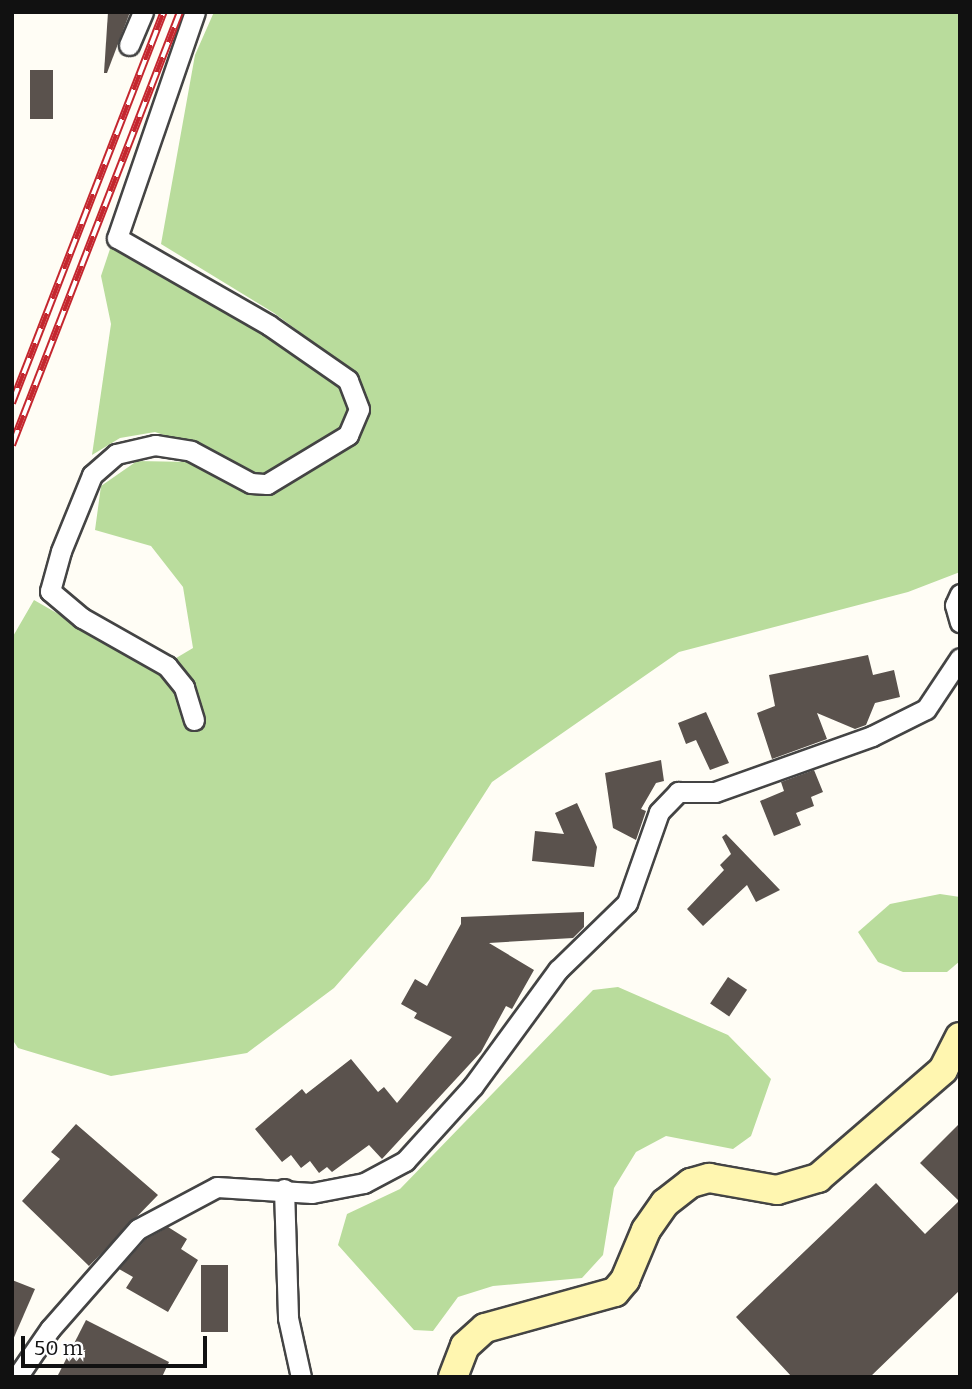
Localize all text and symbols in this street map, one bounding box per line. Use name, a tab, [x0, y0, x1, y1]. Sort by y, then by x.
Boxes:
scale bar	[24, 1322, 210, 1366]
text: 50 m	[34, 1335, 83, 1361]

